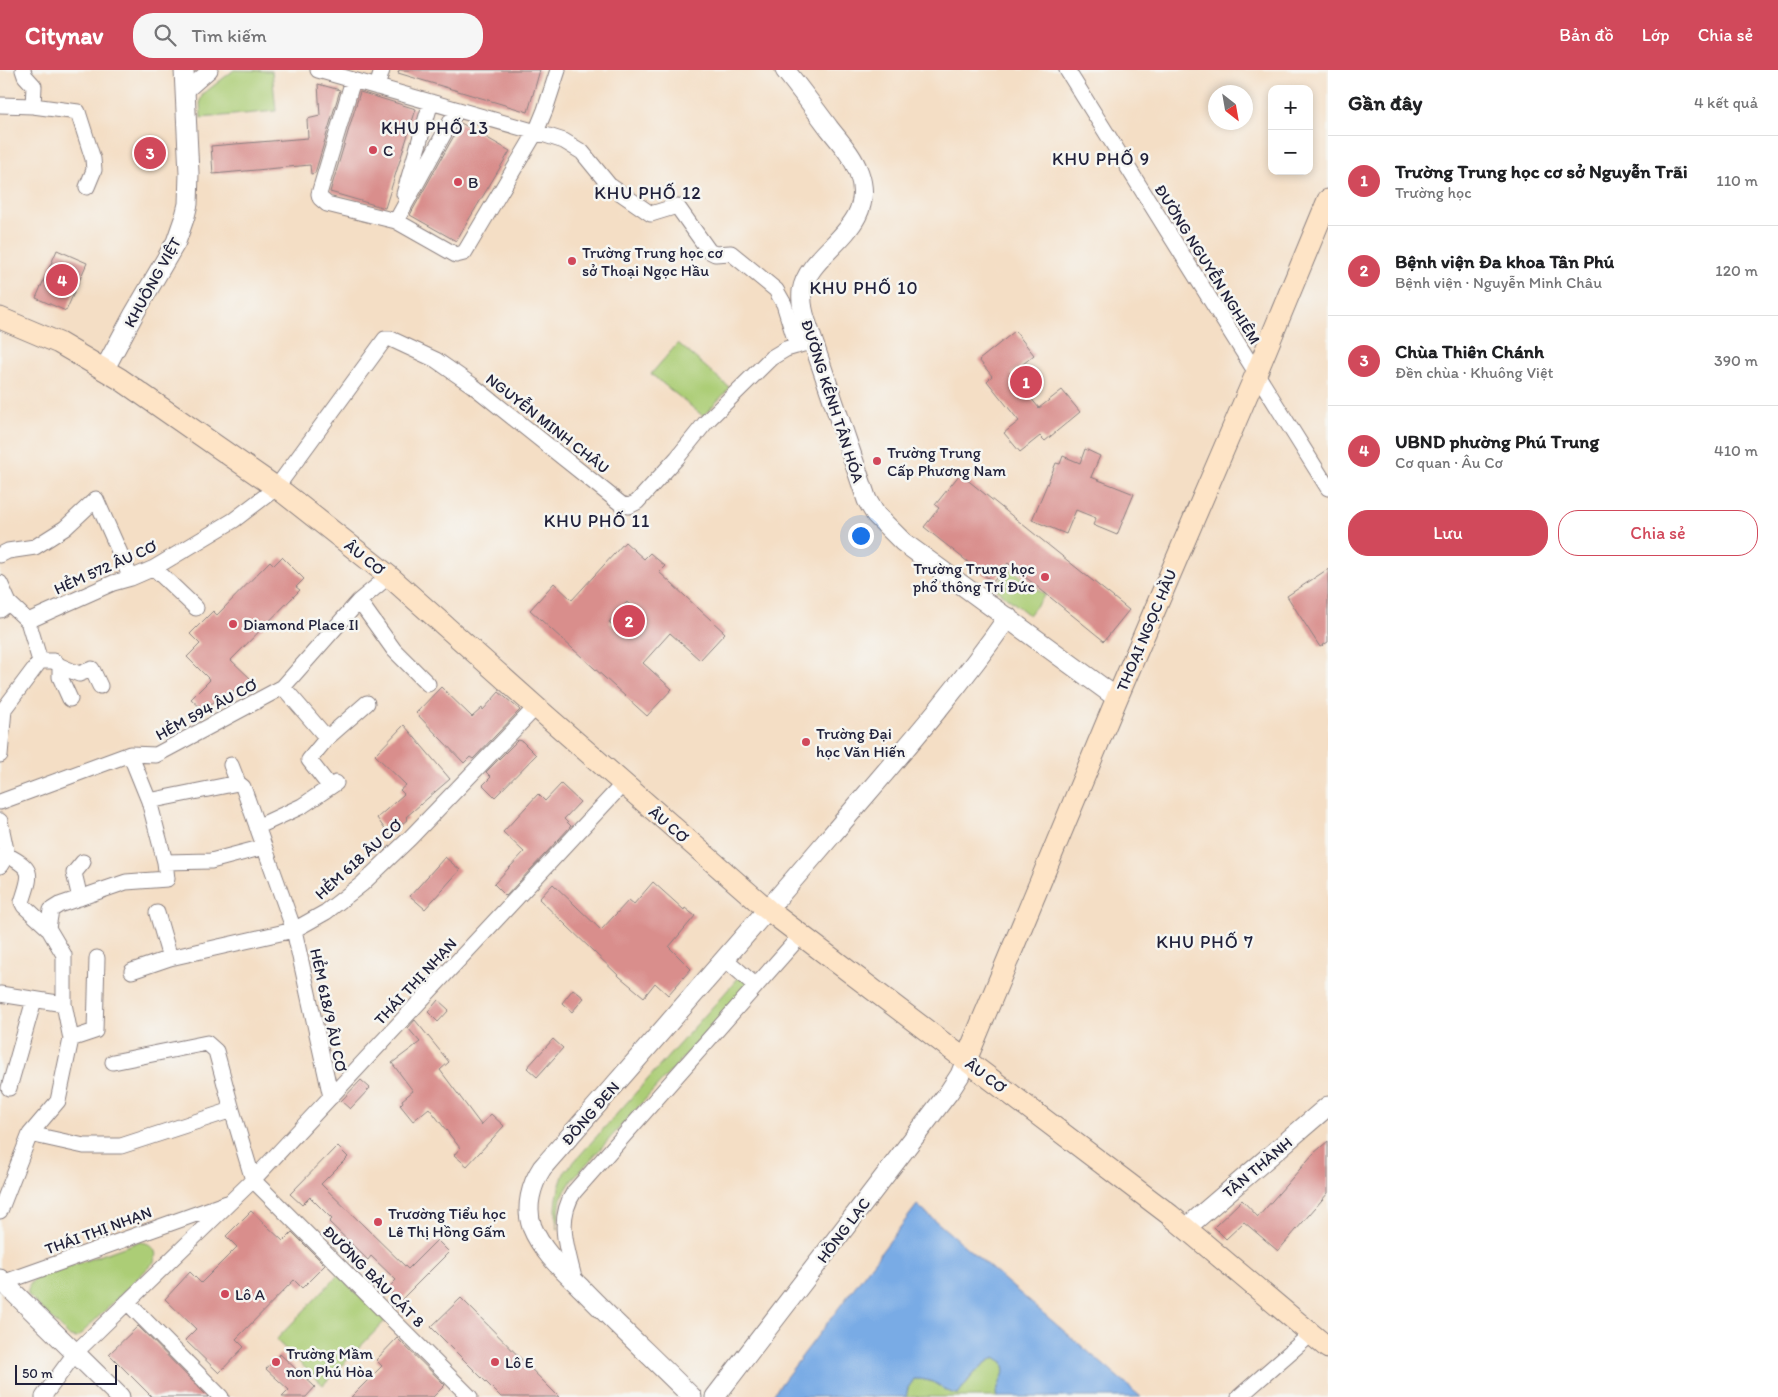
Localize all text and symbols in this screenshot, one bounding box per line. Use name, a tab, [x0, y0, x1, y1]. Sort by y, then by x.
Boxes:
search box	[133, 13, 483, 58]
text: Citynav	[25, 21, 103, 50]
icon: search	[151, 21, 179, 49]
text: Tìm kiếm	[191, 24, 267, 47]
text: Bản đồ	[1559, 24, 1614, 46]
text: Lớp	[1642, 24, 1670, 46]
text: Chia sẻ	[1698, 24, 1753, 46]
north arrow	[1208, 85, 1253, 130]
map controls	[1268, 85, 1313, 175]
button: +	[1268, 85, 1313, 130]
text: Gần đây	[1348, 90, 1422, 115]
text: 4 kết quả	[1694, 93, 1758, 112]
district label: KHU PHỐ 13	[381, 117, 489, 139]
button: −	[1268, 130, 1313, 175]
pin: 3	[134, 134, 166, 172]
place label: C	[383, 141, 393, 160]
marker: C	[367, 144, 379, 156]
district label: KHU PHỐ 9	[1052, 148, 1150, 170]
text: Trường Trung học cơ sở Nguyễn Trãi	[1395, 160, 1688, 183]
text: 1	[1360, 171, 1368, 190]
text: 110 m	[1716, 171, 1758, 190]
place label: B	[468, 173, 478, 192]
marker: B	[452, 176, 464, 188]
street label: ĐƯỜNG NGUYỄN NGHIÊM	[1151, 180, 1265, 348]
district label: KHU PHỐ 12	[594, 182, 702, 204]
text: Trường học	[1395, 183, 1472, 202]
street label: KHUÔNG VIỆT	[120, 234, 185, 331]
place label: Trường Trung học cơ sở Thoại Ngọc Hầu	[582, 243, 724, 280]
text: Bệnh viện Đa khoa Tân Phú	[1395, 250, 1614, 273]
marker: Trường Trung học cơ sở Thoại Ngọc Hầu	[566, 255, 578, 267]
pin: 4	[46, 261, 78, 299]
text: 2	[1360, 261, 1368, 280]
text: 120 m	[1715, 261, 1758, 280]
text: Bệnh viện · Nguyễn Minh Châu	[1395, 273, 1602, 292]
district label: KHU PHỐ 10	[809, 277, 919, 299]
street label: ĐƯỜNG KÊNH TÂN HÓA	[797, 317, 868, 485]
text: Chùa Thiên Chánh	[1395, 340, 1544, 363]
text: 3	[1360, 351, 1368, 370]
text: 390 m	[1714, 351, 1758, 370]
pin: 1	[1010, 363, 1042, 401]
text: Đền chùa · Khuông Việt	[1395, 363, 1554, 382]
street label: NGUYỄN MINH CHÂU	[482, 369, 614, 477]
text: UBND phường Phú Trung	[1395, 430, 1599, 453]
text: 4	[1359, 441, 1369, 460]
text: 410 m	[1714, 441, 1758, 460]
place label: Trường Trung Cấp Phương Nam	[887, 443, 1007, 480]
text: Cơ quan · Âu Cơ	[1395, 453, 1503, 472]
marker: Trường Trung Cấp Phương Nam	[871, 455, 883, 467]
district label: KHU PHỐ 11	[544, 510, 650, 532]
button: Lưu	[1348, 510, 1548, 556]
button: Chia sẻ	[1558, 510, 1758, 556]
your location	[848, 523, 874, 549]
street label: ÂU CƠ	[341, 535, 389, 580]
street label: HẺM 572 ÂU CƠ	[51, 536, 160, 599]
place label: Trường Trung học phổ thông Trí Đức	[913, 559, 1035, 596]
street label: THOẠI NGỌC HẦU	[1112, 566, 1181, 694]
marker: Trường Trung học phổ thông Trí Đức	[1039, 571, 1051, 583]
pin: 2	[613, 602, 645, 640]
place label: Diamond Place II	[243, 615, 359, 634]
marker: Diamond Place II	[227, 618, 239, 630]
street label: HẺM 594 ÂU CƠ	[152, 675, 261, 744]
place label: Trường Đại học Văn Hiến	[816, 724, 905, 761]
marker: Trường Đại học Văn Hiến	[800, 736, 812, 748]
street label: ÂU CƠ	[645, 802, 693, 847]
street label: HẺM 618 ÂU CƠ	[311, 815, 406, 903]
district label: KHU PHỐ 7	[1156, 931, 1254, 953]
street label: THÁI THỊ NHẠN	[370, 934, 461, 1029]
street label: HẺM 618/9 ÂU CƠ	[306, 947, 351, 1074]
street label: ÂU CƠ	[962, 1054, 1010, 1097]
street label: ĐỒNG ĐEN	[557, 1077, 623, 1149]
street label: TÂN THÀNH	[1219, 1133, 1296, 1202]
street label: HỒNG LẠC	[813, 1194, 874, 1267]
street label: THÁI THỊ NHẠN	[42, 1202, 154, 1259]
place label: Trươờng Tiểu học Lê Thị Hồng Gấm	[388, 1204, 506, 1241]
marker: Trươờng Tiểu học Lê Thị Hồng Gấm	[372, 1216, 384, 1228]
street label: ĐƯỜNG BÀU CÁT 8	[319, 1222, 429, 1331]
place label: Lô A	[235, 1285, 265, 1304]
marker: Lô A	[219, 1288, 231, 1300]
place label: Trường Mầm non Phú Hòa	[286, 1344, 374, 1381]
place label: Lô E	[505, 1353, 534, 1372]
marker: Trường Mầm non Phú Hòa	[270, 1356, 282, 1368]
marker: Lô E	[489, 1356, 501, 1368]
scale bar	[15, 1362, 118, 1385]
text: 50 m	[22, 1365, 53, 1382]

